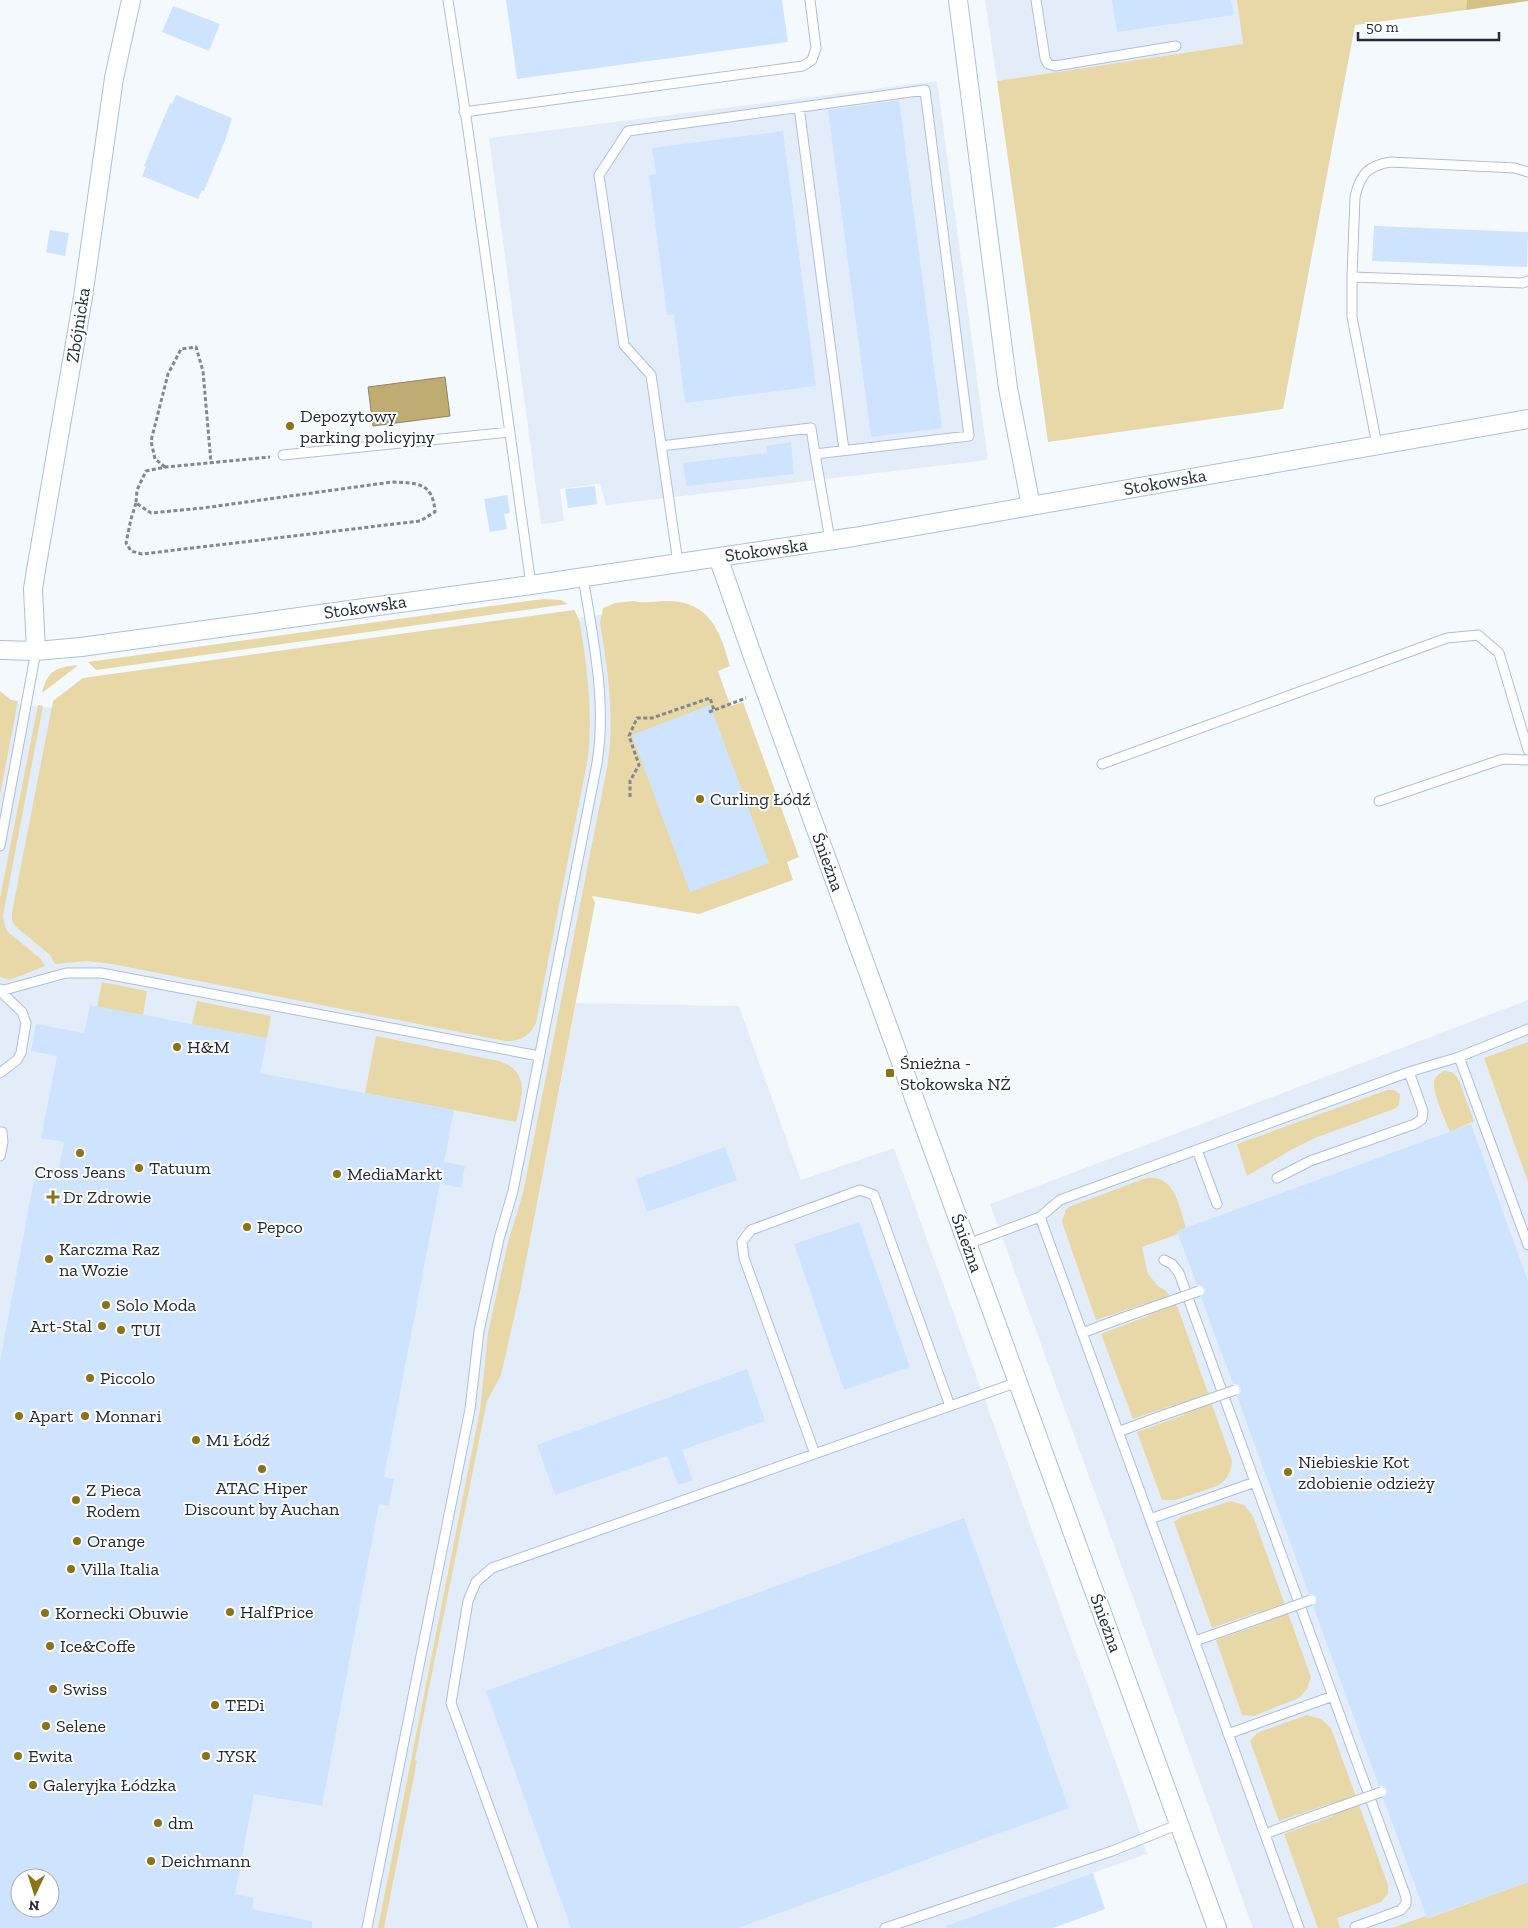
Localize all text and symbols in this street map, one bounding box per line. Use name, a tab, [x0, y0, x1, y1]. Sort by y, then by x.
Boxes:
scale bar	[1358, 10, 1499, 42]
text: 50 m	[1366, 18, 1399, 36]
street label: Zbójnicka	[61, 286, 95, 364]
place label: Depozytowy parking policyjny	[300, 405, 436, 448]
marker: Depozytowy parking policyjny	[284, 420, 296, 432]
street label: Stokowska	[1122, 464, 1208, 500]
street label: Stokowska	[723, 533, 809, 567]
street label: Stokowska	[322, 590, 408, 624]
place label: Curling Łódź	[710, 788, 811, 810]
marker: Curling Łódź	[694, 793, 706, 805]
street label: Śnieżna	[807, 830, 849, 895]
place label: H&M	[187, 1036, 230, 1058]
marker: H&M	[171, 1041, 183, 1053]
place label: Śnieżna - Stokowska NŻ	[900, 1052, 1011, 1095]
marker: Śnieżna - Stokowska NŻ	[884, 1067, 896, 1079]
marker: Cross Jeans	[74, 1147, 86, 1159]
place label: Tatuum	[149, 1157, 211, 1179]
place label: Cross Jeans	[34, 1161, 126, 1183]
marker: Tatuum	[133, 1162, 145, 1174]
place label: MediaMarkt	[347, 1163, 443, 1185]
marker: MediaMarkt	[331, 1168, 343, 1180]
place label: Dr Zdrowie	[63, 1186, 151, 1208]
marker: Dr Zdrowie	[47, 1191, 59, 1203]
street label: Śnieżna	[946, 1211, 988, 1276]
place label: Pepco	[257, 1216, 303, 1238]
marker: Pepco	[241, 1221, 253, 1233]
place label: Karczma Raz na Wozie	[59, 1238, 160, 1281]
marker: Karczma Raz na Wozie	[43, 1253, 55, 1265]
place label: Solo Moda	[116, 1294, 197, 1316]
marker: Solo Moda	[100, 1299, 112, 1311]
place label: Art-Stal	[30, 1315, 92, 1337]
place label: TUI	[131, 1319, 161, 1341]
marker: Art-Stal	[96, 1320, 108, 1332]
marker: TUI	[115, 1324, 127, 1336]
place label: Piccolo	[100, 1367, 155, 1389]
marker: Piccolo	[84, 1372, 96, 1384]
place label: Apart	[29, 1405, 74, 1427]
place label: Monnari	[95, 1405, 162, 1427]
marker: Apart	[13, 1410, 25, 1422]
marker: Monnari	[79, 1410, 91, 1422]
place label: M1 Łódź	[206, 1429, 270, 1451]
marker: M1 Łódź	[190, 1434, 202, 1446]
place label: Niebieskie Kot zdobienie odzieży	[1298, 1451, 1436, 1494]
marker: ATAC Hiper Discount by Auchan	[256, 1463, 268, 1475]
marker: Niebieskie Kot zdobienie odzieży	[1282, 1466, 1294, 1478]
place label: ATAC Hiper Discount by Auchan	[185, 1477, 340, 1520]
place label: Z Pieca Rodem	[86, 1479, 142, 1522]
marker: Z Pieca Rodem	[70, 1494, 82, 1506]
place label: Orange	[87, 1530, 145, 1552]
marker: Orange	[71, 1535, 83, 1547]
place label: Villa Italia	[80, 1558, 159, 1580]
marker: Villa Italia	[65, 1563, 77, 1575]
street label: Śnieżna	[1085, 1591, 1127, 1656]
place label: HalfPrice	[240, 1601, 313, 1623]
place label: Kornecki Obuwie	[55, 1602, 188, 1624]
marker: HalfPrice	[224, 1606, 236, 1618]
marker: Kornecki Obuwie	[39, 1607, 51, 1619]
place label: Ice&Coffe	[60, 1635, 136, 1657]
marker: Ice&Coffe	[44, 1640, 56, 1652]
place label: Swiss	[63, 1678, 107, 1700]
marker: Swiss	[47, 1683, 59, 1695]
place label: TEDi	[225, 1694, 264, 1716]
marker: TEDi	[209, 1699, 221, 1711]
place label: Selene	[56, 1715, 106, 1737]
marker: Selene	[40, 1720, 52, 1732]
place label: Ewita	[28, 1745, 73, 1767]
place label: JYSK	[216, 1745, 257, 1767]
marker: Ewita	[12, 1750, 24, 1762]
marker: JYSK	[200, 1750, 212, 1762]
place label: Galeryjka Łódzka	[43, 1774, 176, 1796]
marker: Galeryjka Łódzka	[27, 1779, 39, 1791]
place label: dm	[168, 1812, 194, 1834]
marker: dm	[152, 1817, 164, 1829]
place label: Deichmann	[161, 1850, 251, 1872]
marker: Deichmann	[145, 1855, 157, 1867]
north arrow	[10, 1868, 60, 1918]
text: N	[28, 1897, 40, 1914]

